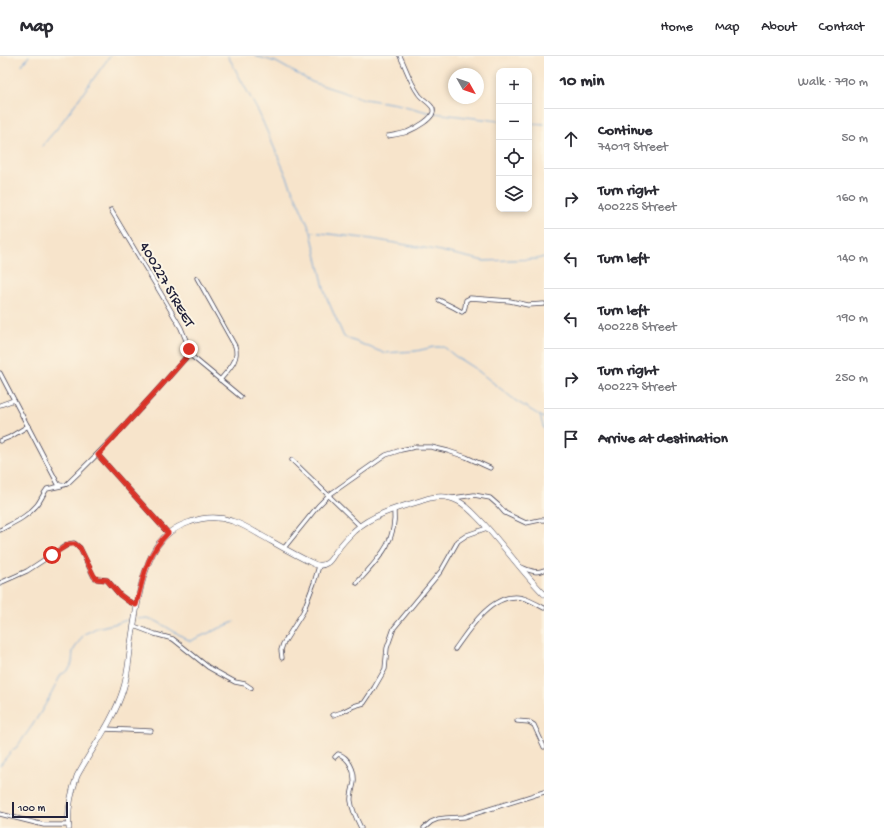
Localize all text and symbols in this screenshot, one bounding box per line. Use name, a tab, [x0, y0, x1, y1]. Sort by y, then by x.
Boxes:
text: Map	[20, 16, 53, 39]
text: Home	[661, 19, 693, 36]
text: Map	[715, 19, 739, 36]
text: About	[761, 19, 797, 36]
text: Contact	[819, 19, 864, 36]
north arrow	[448, 68, 484, 104]
map controls	[496, 68, 532, 212]
button: +	[496, 68, 532, 104]
text: 10 min	[560, 72, 604, 92]
text: Walk · 790 m	[798, 75, 868, 90]
button: −	[496, 104, 532, 140]
text: Continue	[598, 122, 652, 140]
icon: ahead	[560, 128, 582, 150]
text: 50 m	[841, 131, 868, 146]
button: locate	[496, 140, 532, 176]
text: 74019 Street	[598, 140, 668, 155]
button: layers	[496, 176, 532, 212]
text: Turn right	[598, 182, 658, 200]
icon: right	[560, 188, 582, 210]
text: 160 m	[836, 191, 868, 206]
text: 400225 Street	[598, 200, 676, 215]
street label: 400227 STREET	[135, 239, 198, 332]
icon: left	[560, 248, 582, 270]
text: Turn left	[598, 250, 649, 268]
text: 140 m	[837, 251, 868, 266]
text: Turn left	[598, 302, 649, 320]
icon: left	[560, 308, 582, 330]
text: 190 m	[837, 311, 868, 326]
text: 400228 Street	[598, 320, 677, 335]
route end	[180, 340, 198, 358]
text: Turn right	[598, 362, 658, 380]
icon: right	[560, 368, 582, 390]
text: 250 m	[835, 371, 868, 386]
text: 400227 Street	[598, 380, 676, 395]
icon: arrive	[560, 428, 582, 450]
text: Arrive at destination	[598, 430, 728, 448]
route start	[43, 546, 61, 564]
scale bar	[12, 800, 68, 819]
text: 100 m	[18, 803, 45, 815]

